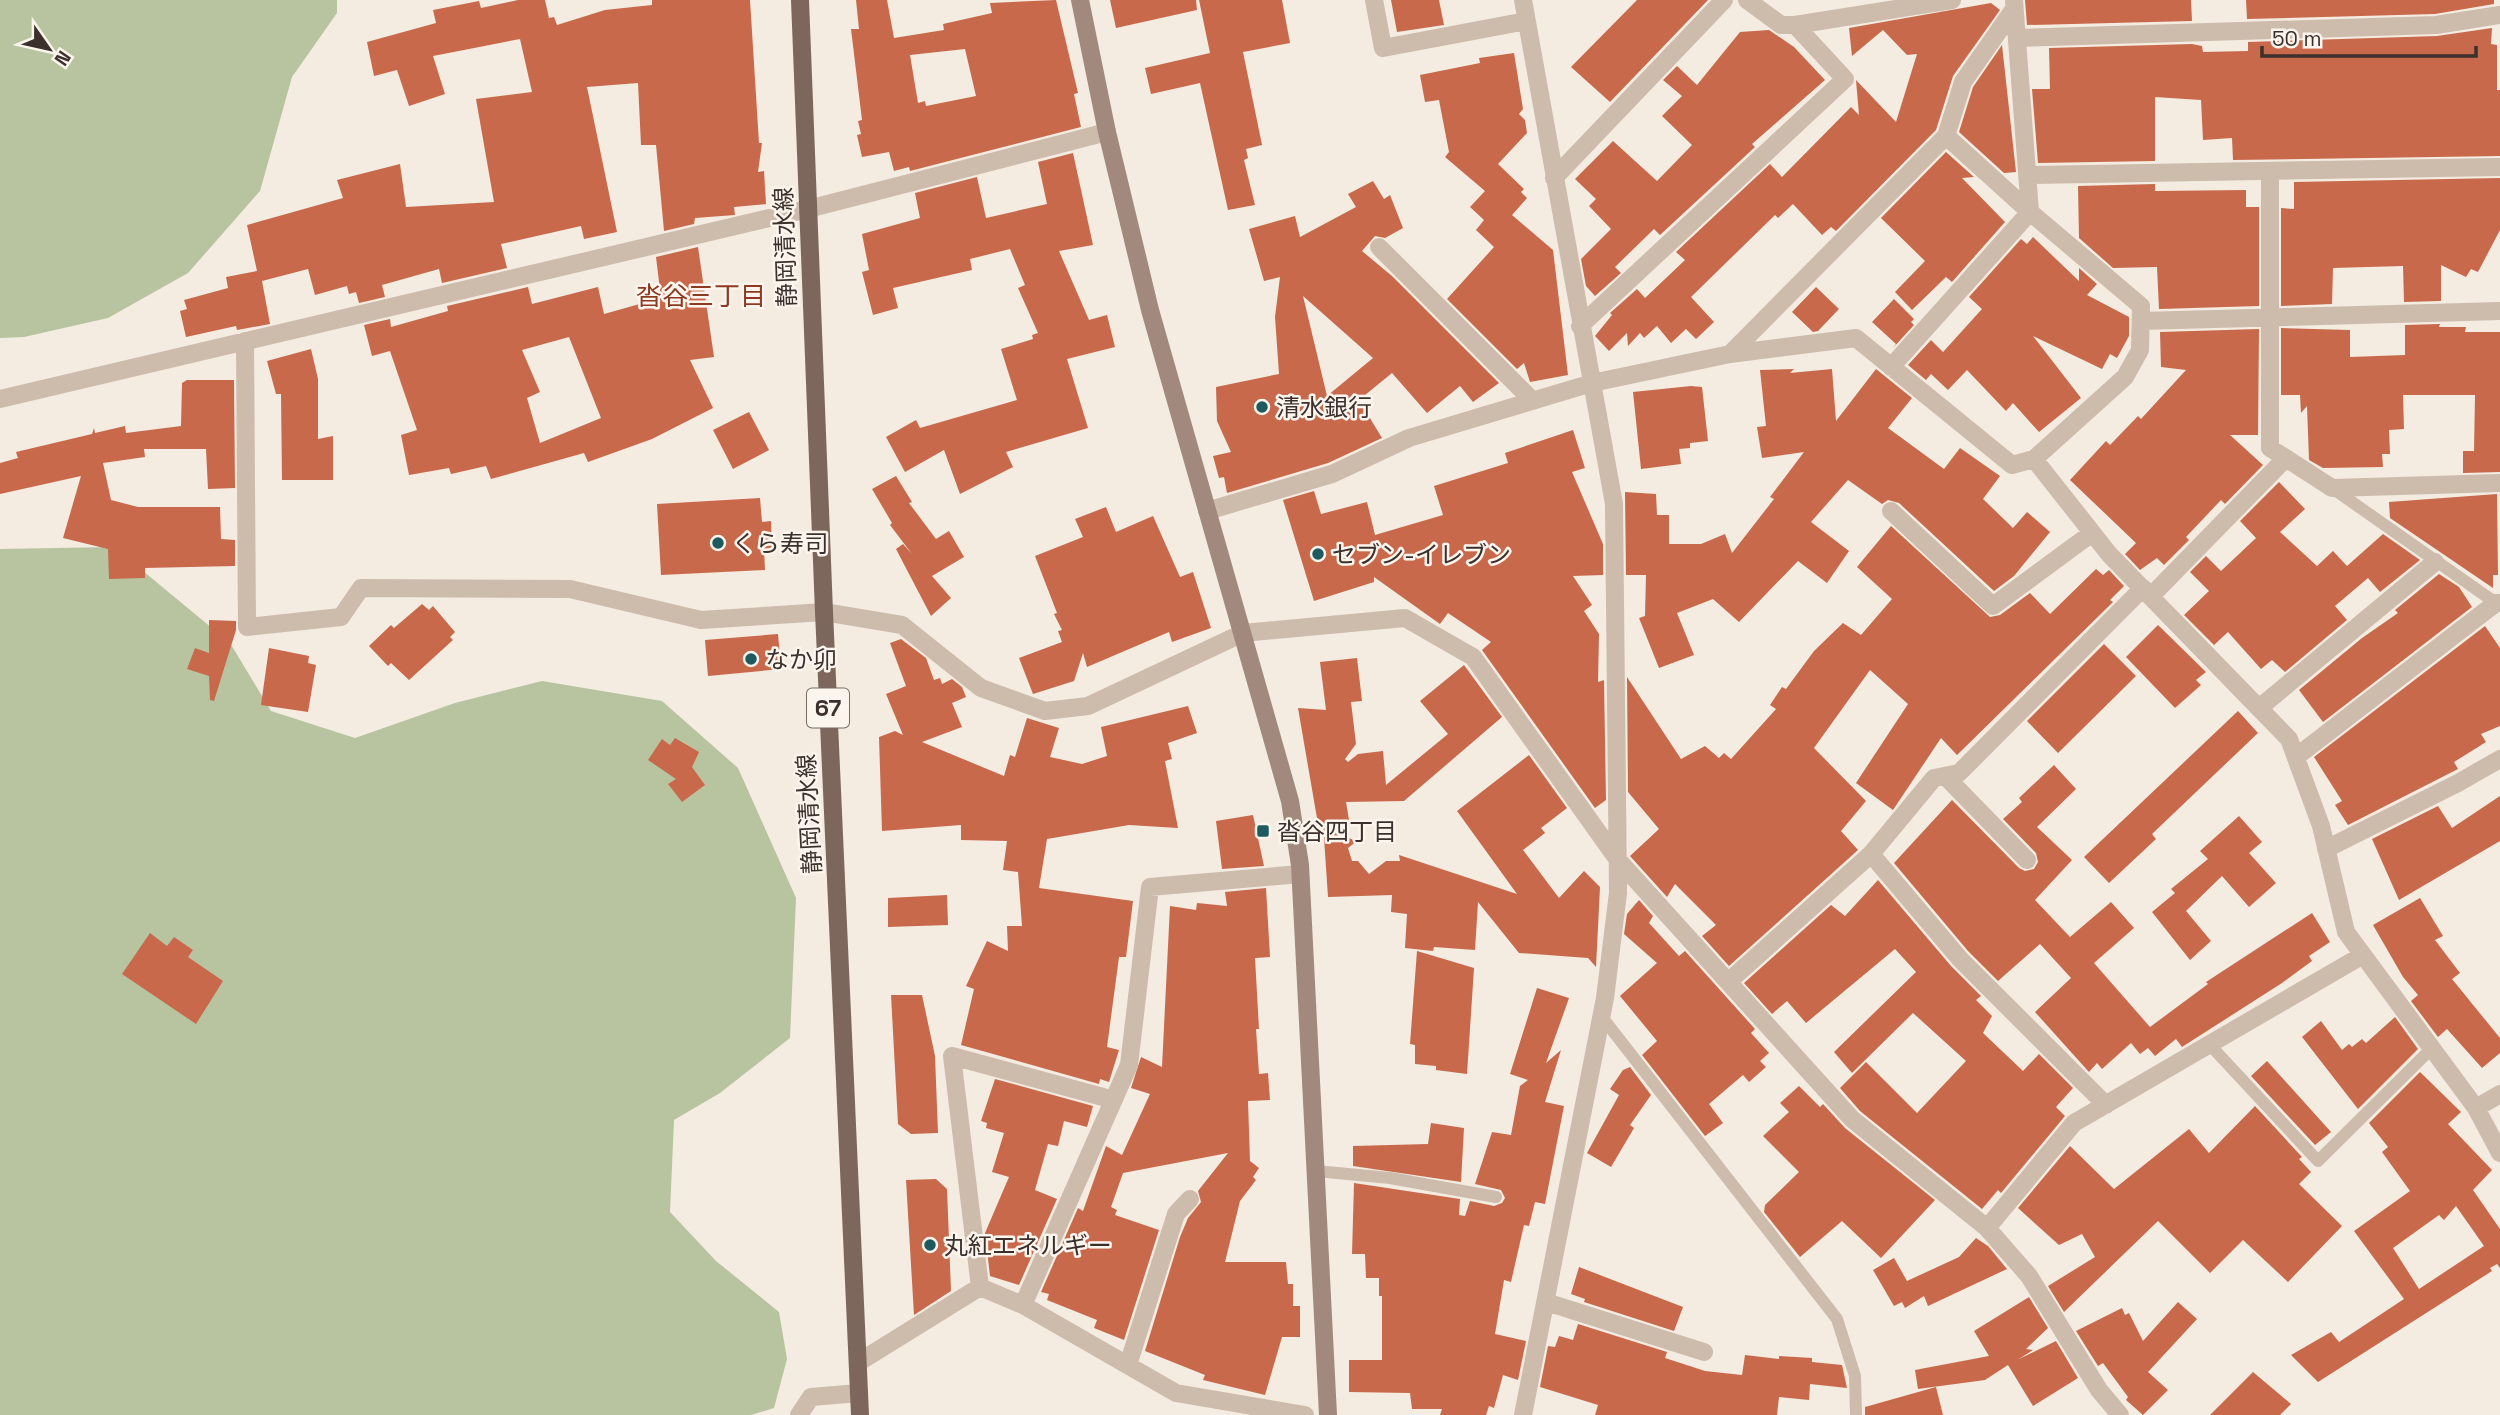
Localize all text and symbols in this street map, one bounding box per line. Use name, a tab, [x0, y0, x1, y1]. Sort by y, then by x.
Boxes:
north arrow	[14, 14, 84, 84]
scale bar	[2262, 14, 2476, 58]
text: 50 m	[2272, 25, 2322, 52]
text: N	[49, 46, 77, 70]
street label: 静岡清水線	[767, 186, 803, 308]
district label: 沓谷三丁目	[636, 279, 766, 313]
place label: 清水銀行	[1276, 392, 1372, 423]
marker: 清水銀行	[1254, 399, 1270, 415]
place label: くら寿司	[732, 528, 828, 559]
marker: くら寿司	[710, 535, 726, 551]
place label: セブン-イレブン	[1332, 539, 1511, 570]
marker: セブン-イレブン	[1310, 546, 1326, 562]
place label: なか卯	[765, 644, 837, 675]
marker: なか卯	[743, 651, 759, 667]
road number: 67	[807, 688, 849, 728]
street label: 静岡清水線	[790, 753, 828, 875]
place label: 沓谷四丁目	[1277, 816, 1397, 847]
marker: 沓谷四丁目	[1255, 823, 1271, 839]
place label: 丸紅エネルギー	[944, 1230, 1112, 1261]
marker: 丸紅エネルギー	[922, 1237, 938, 1253]

